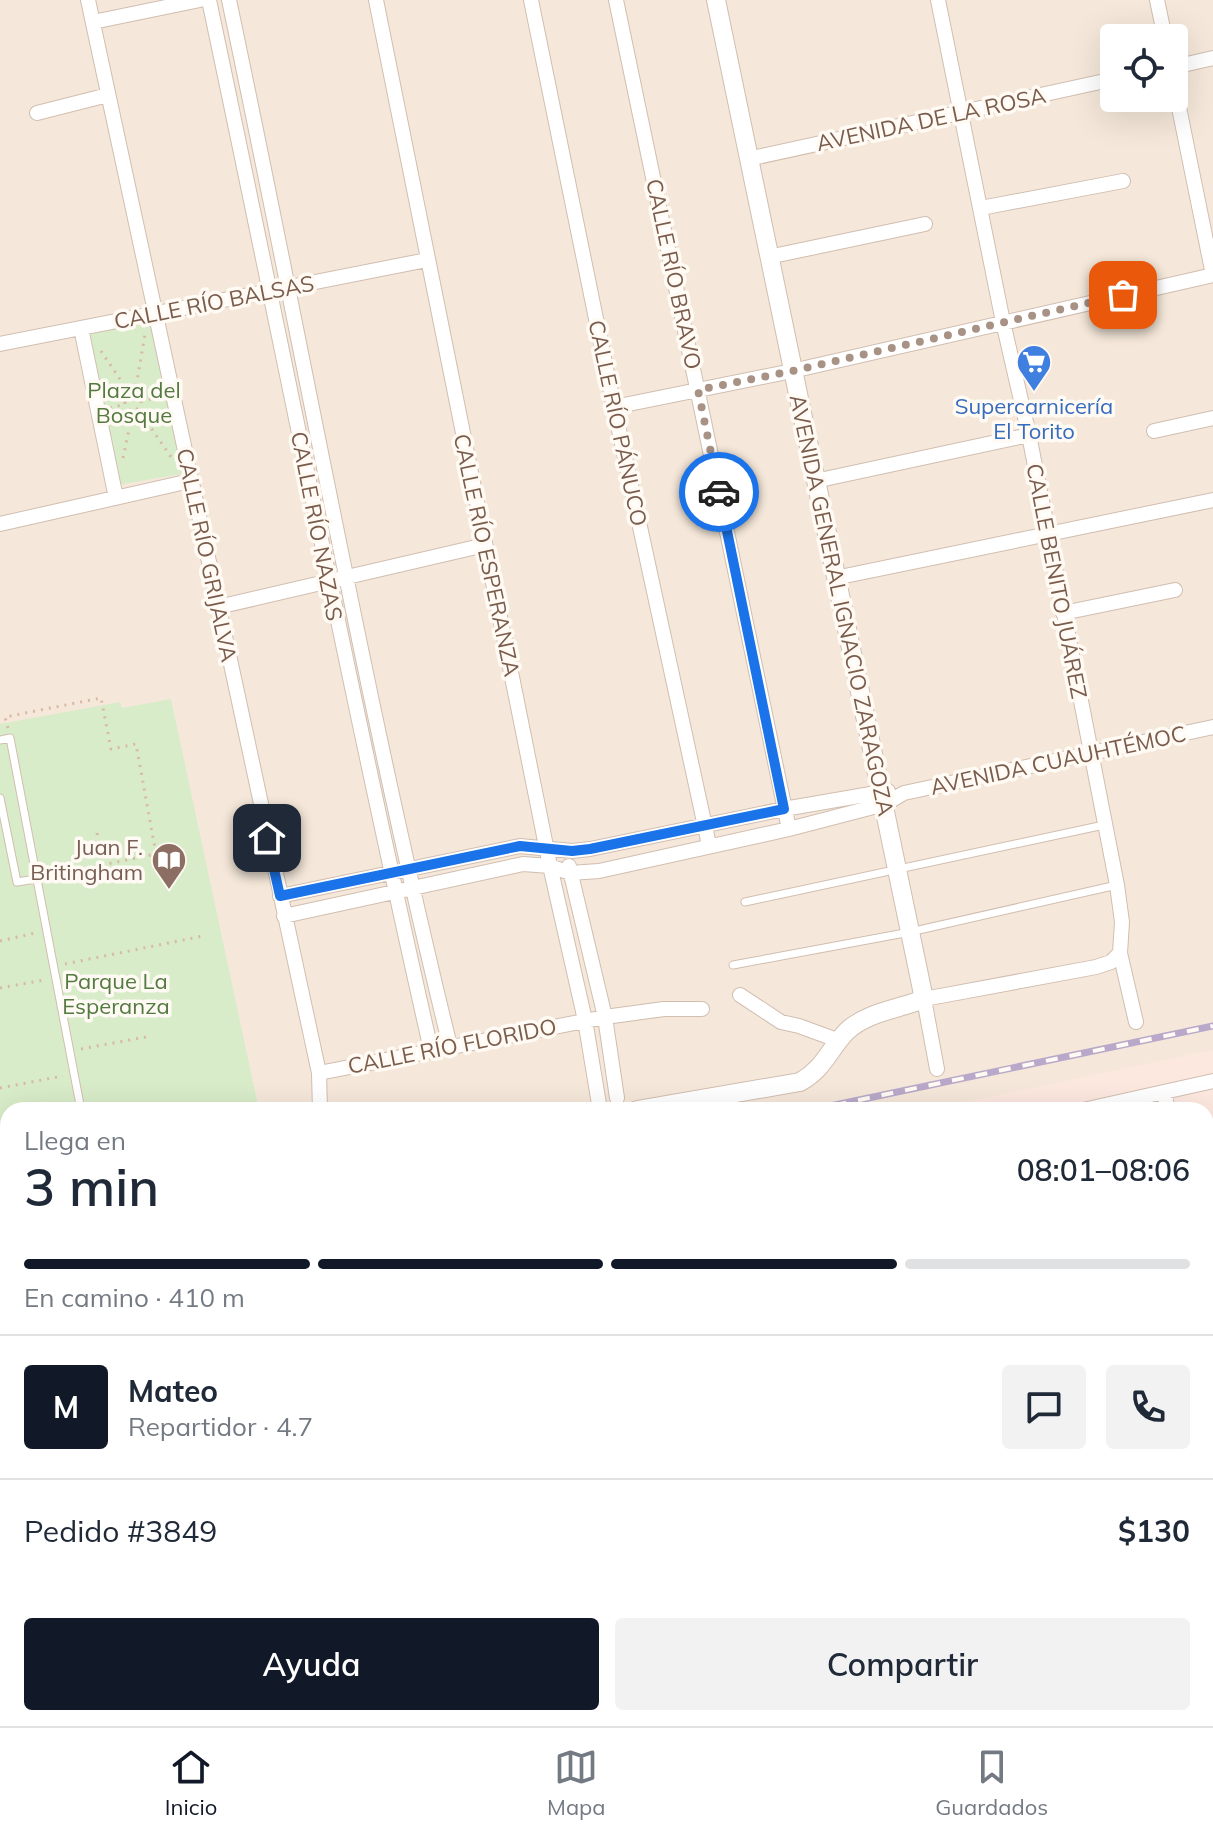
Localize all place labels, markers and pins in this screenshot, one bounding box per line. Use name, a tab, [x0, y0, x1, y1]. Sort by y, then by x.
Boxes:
pin	[1089, 261, 1157, 329]
supermarket icon: Supercarnicería El Torito	[1015, 343, 1053, 393]
place label: Supercarnicería El Torito	[955, 392, 1113, 445]
pin	[233, 804, 301, 872]
place label: Juan F. Britingham	[30, 833, 143, 886]
library icon: Juan F. Britingham	[150, 841, 188, 891]

